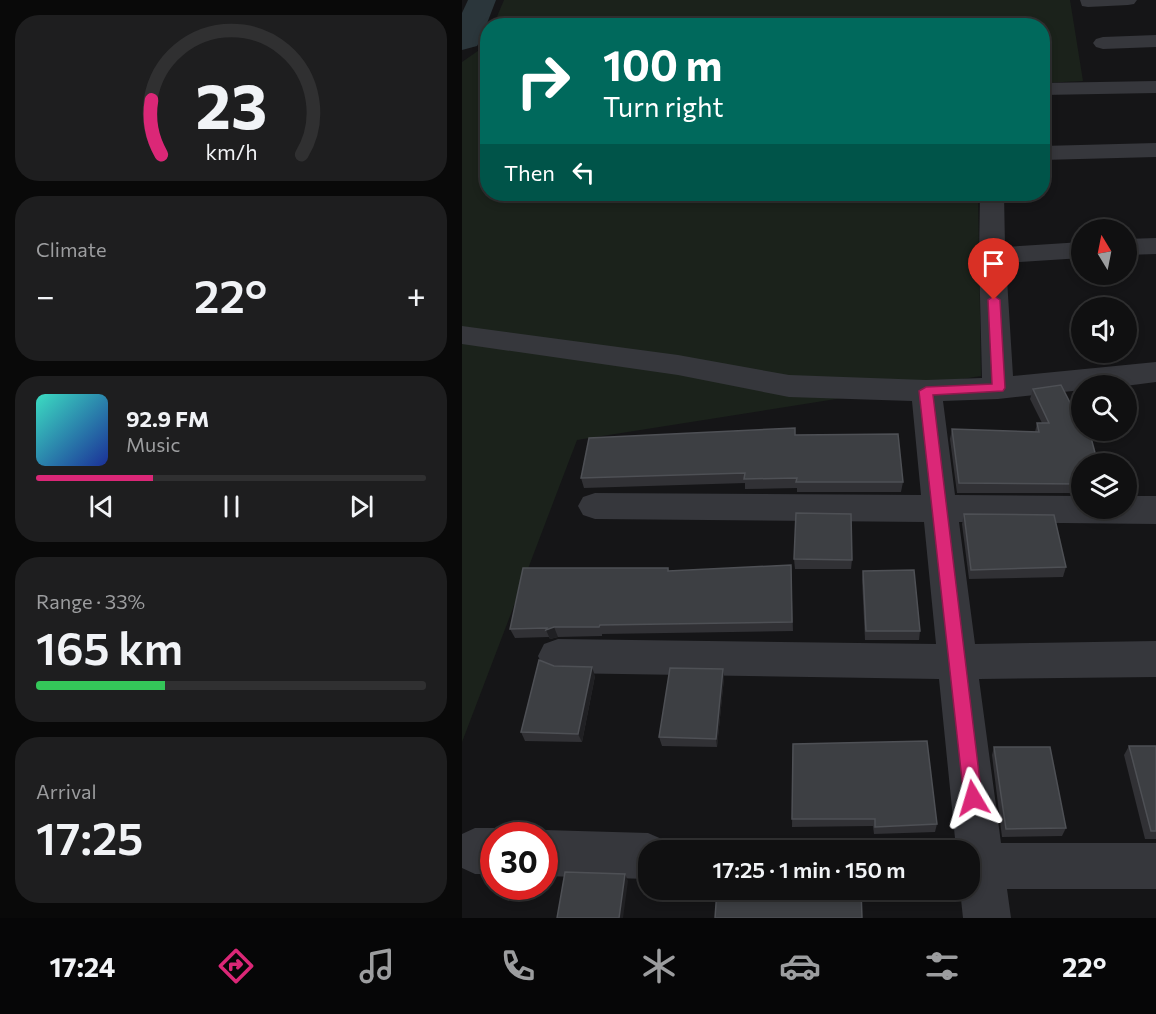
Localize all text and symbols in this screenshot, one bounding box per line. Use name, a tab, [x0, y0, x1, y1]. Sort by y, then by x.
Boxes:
text: 100 m	[603, 38, 723, 90]
icon: right	[504, 42, 582, 120]
text: 23	[195, 66, 267, 142]
text: Turn right	[603, 90, 723, 123]
text: km/h	[205, 138, 257, 164]
icon: left	[567, 156, 600, 189]
text: Then	[504, 159, 555, 186]
north arrow	[1071, 219, 1137, 285]
map controls	[1071, 219, 1137, 519]
text: Climate	[36, 237, 106, 261]
pin	[968, 238, 1019, 300]
icon: arrive	[977, 247, 1010, 280]
text: 22°	[194, 267, 267, 322]
text: −	[36, 274, 55, 315]
text: +	[407, 274, 426, 315]
button: sound	[1071, 297, 1137, 363]
button: search	[1071, 375, 1137, 441]
text: 92.9 FM	[126, 405, 209, 432]
text: Music	[126, 432, 180, 456]
button: layers	[1071, 453, 1137, 519]
icon: previous	[85, 490, 118, 523]
icon: pause	[215, 490, 248, 523]
icon: next	[345, 490, 378, 523]
text: Range · 33%	[36, 589, 145, 613]
text: 165 km	[36, 619, 183, 674]
position arrow	[941, 766, 1005, 830]
text: Arrival	[36, 779, 97, 803]
text: 17:25	[36, 809, 143, 864]
speed limit sign: 30	[480, 822, 558, 900]
text: 17:25 · 1 min · 150 m	[713, 856, 905, 883]
icon: directions	[215, 945, 257, 987]
icon: music	[356, 945, 398, 987]
icon: phone	[497, 945, 539, 987]
icon: climate	[638, 945, 680, 987]
icon: car	[779, 945, 821, 987]
icon: filters	[921, 945, 963, 987]
text: 17:24	[50, 950, 115, 983]
text: 22°	[1062, 950, 1106, 983]

